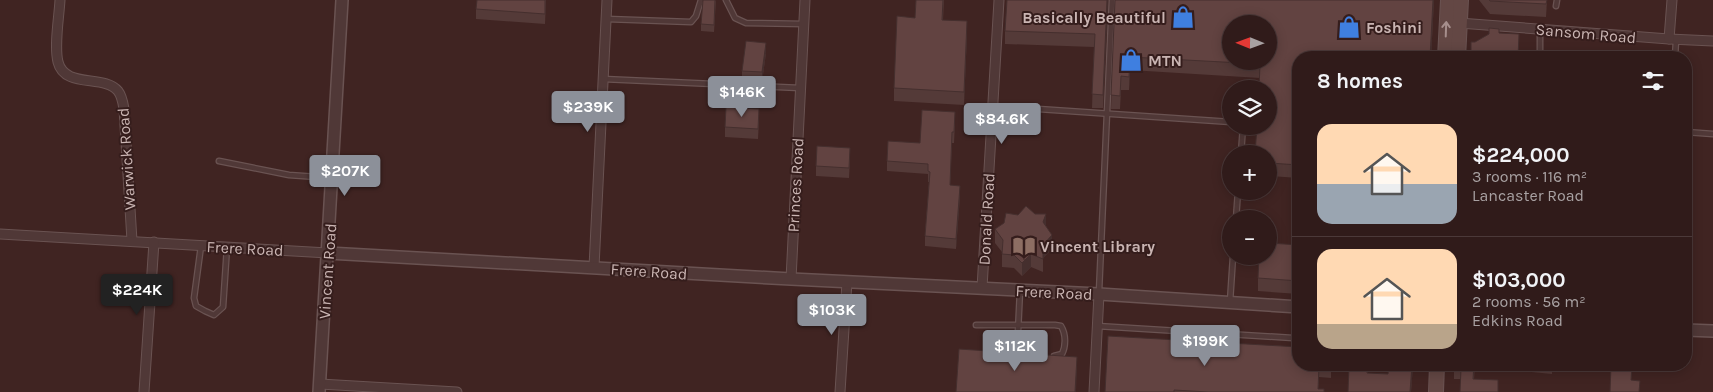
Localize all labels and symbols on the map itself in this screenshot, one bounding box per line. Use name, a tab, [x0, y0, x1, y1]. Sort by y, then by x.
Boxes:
shop icon: Basically Beautiful	[1170, 4, 1196, 30]
place label: Basically Beautiful	[1022, 8, 1166, 27]
shop icon: Foshini	[1336, 14, 1362, 40]
north arrow	[1222, 15, 1278, 70]
place label: Foshini	[1366, 18, 1422, 37]
street label: Sansom Road	[1535, 20, 1637, 47]
one-way arrow	[1442, 21, 1451, 37]
shop icon: MTN	[1118, 47, 1144, 73]
place label: MTN	[1148, 51, 1182, 70]
pin: $146K	[707, 76, 777, 118]
pin: $239K	[553, 90, 623, 133]
pin: $84.6K	[961, 102, 1043, 145]
street label: Warwick Road	[113, 107, 140, 211]
street label: Princes Road	[784, 137, 807, 233]
pin: $207K	[310, 154, 380, 197]
street label: Donald Road	[975, 172, 998, 266]
street label: Vincent Road	[315, 222, 340, 320]
library icon: Vincent Library	[1011, 233, 1037, 259]
street label: Frere Road	[206, 237, 284, 260]
place label: Vincent Library	[1040, 237, 1155, 256]
street label: Frere Road	[610, 259, 688, 284]
pin: $224K	[102, 274, 172, 316]
street label: Frere Road	[1015, 281, 1093, 304]
pin: $103K	[797, 294, 867, 336]
pin: $199K	[1170, 324, 1240, 367]
pin: $112K	[980, 330, 1050, 372]

